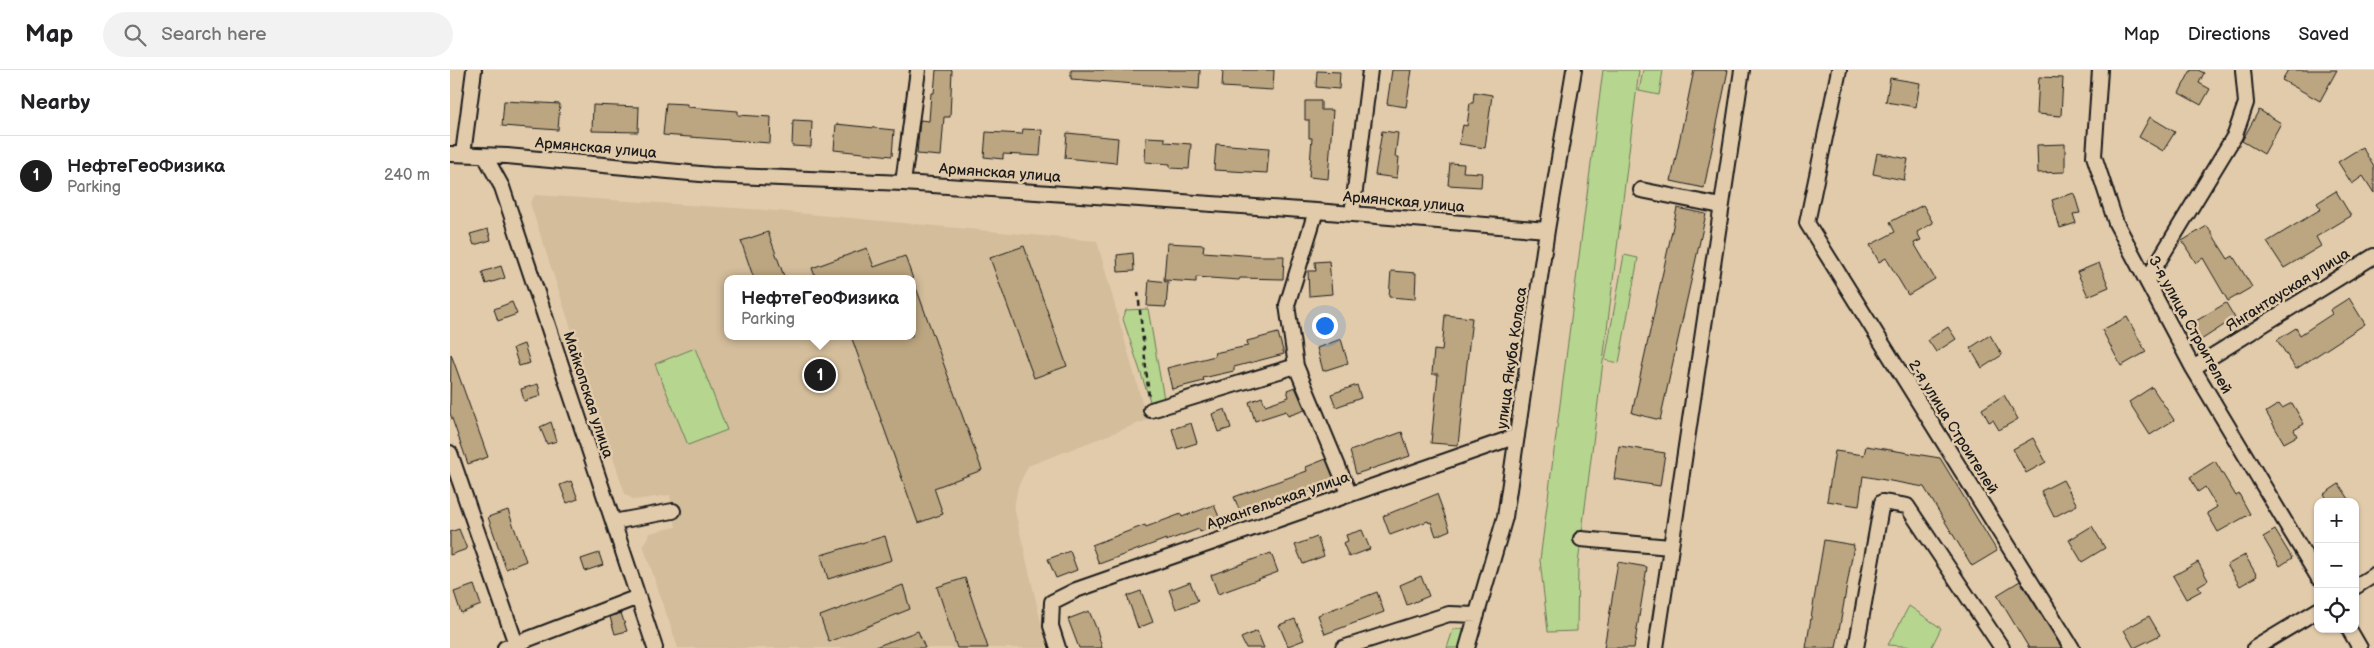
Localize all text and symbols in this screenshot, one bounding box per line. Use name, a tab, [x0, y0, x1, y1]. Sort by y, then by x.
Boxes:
search box	[103, 12, 453, 57]
text: Map	[25, 20, 73, 49]
icon: search	[121, 21, 149, 49]
text: Search here	[161, 23, 267, 46]
text: Map	[2124, 24, 2160, 45]
text: Directions	[2188, 24, 2270, 45]
text: Saved	[2298, 24, 2349, 45]
text: Nearby	[20, 90, 90, 115]
street label: Армянская улица	[533, 133, 658, 163]
text: НефтеГеоФизика	[67, 155, 225, 178]
street label: Армянская улица	[937, 159, 1062, 187]
text: 1	[33, 166, 39, 185]
text: 240 m	[384, 166, 430, 185]
text: Parking	[67, 178, 121, 197]
street label: Армянская улица	[1341, 187, 1466, 217]
street label: Янгантауская улица	[2223, 244, 2353, 336]
street label: 3-я улица Строителей	[2144, 253, 2236, 397]
popup	[724, 275, 916, 340]
street label: улица Якуба Коласа	[1493, 286, 1531, 430]
text: НефтеГеоФизика	[741, 287, 899, 310]
text: Parking	[741, 310, 795, 329]
your location	[1312, 313, 1338, 339]
street label: Майкопская улица	[559, 329, 617, 461]
pin: 1	[804, 356, 836, 394]
street label: 2-я улица Строителей	[1904, 356, 2002, 498]
street label: Архангельская улица	[1203, 468, 1352, 535]
map controls	[2314, 498, 2359, 633]
button: +	[2314, 498, 2359, 543]
button: −	[2314, 543, 2359, 588]
button: locate	[2314, 588, 2359, 633]

